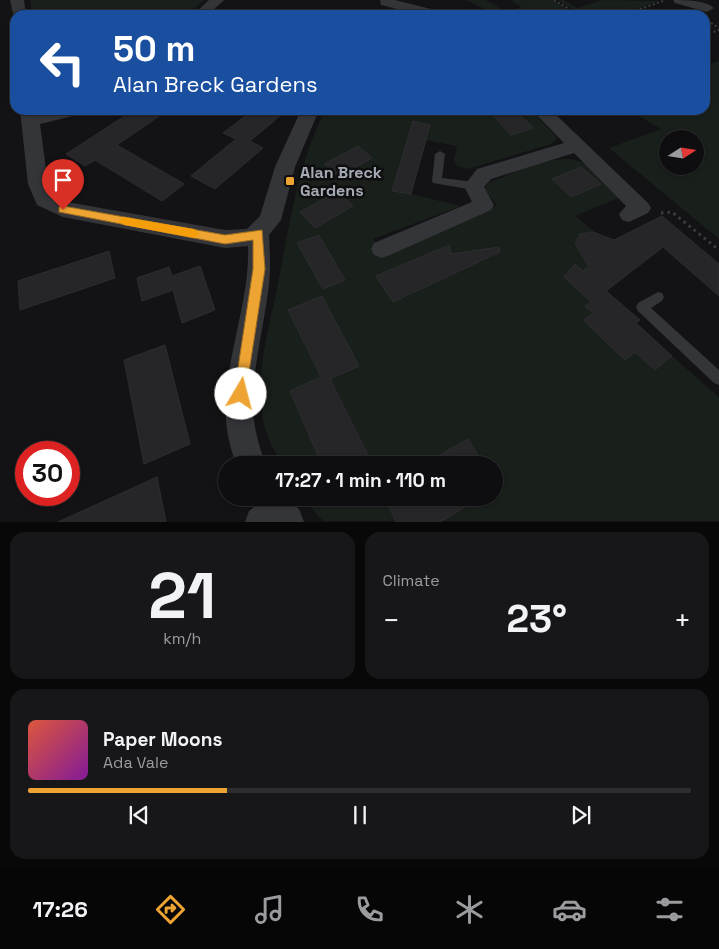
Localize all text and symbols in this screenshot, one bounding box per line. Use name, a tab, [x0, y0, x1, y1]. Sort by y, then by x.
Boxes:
text: 50 m	[113, 27, 195, 71]
icon: left	[30, 30, 95, 95]
text: Alan Breck Gardens	[113, 70, 318, 98]
north arrow	[659, 130, 704, 175]
map controls	[659, 130, 704, 175]
pin	[42, 159, 84, 210]
place label: Alan Breck Gardens	[300, 162, 382, 201]
icon: arrive	[49, 166, 77, 194]
marker: Alan Breck Gardens	[284, 175, 296, 187]
position arrow	[214, 367, 266, 419]
speed limit sign: 30	[15, 441, 80, 506]
text: 17:27 · 1 min · 110 m	[275, 468, 446, 493]
text: 21	[148, 554, 216, 637]
text: Climate	[383, 570, 440, 591]
text: 23°	[506, 595, 567, 643]
text: −	[383, 602, 400, 638]
text: +	[674, 602, 691, 638]
text: km/h	[163, 628, 201, 649]
text: Paper Moons	[103, 727, 222, 752]
text: Ada Vale	[103, 752, 168, 773]
icon: previous	[125, 801, 153, 829]
icon: pause	[346, 801, 374, 829]
icon: next	[567, 801, 595, 829]
icon: directions	[153, 892, 188, 927]
icon: music	[252, 892, 287, 927]
icon: phone	[352, 892, 387, 927]
icon: climate	[452, 892, 487, 927]
icon: car	[552, 892, 587, 927]
icon: filters	[652, 892, 687, 927]
text: 17:26	[32, 895, 88, 923]

